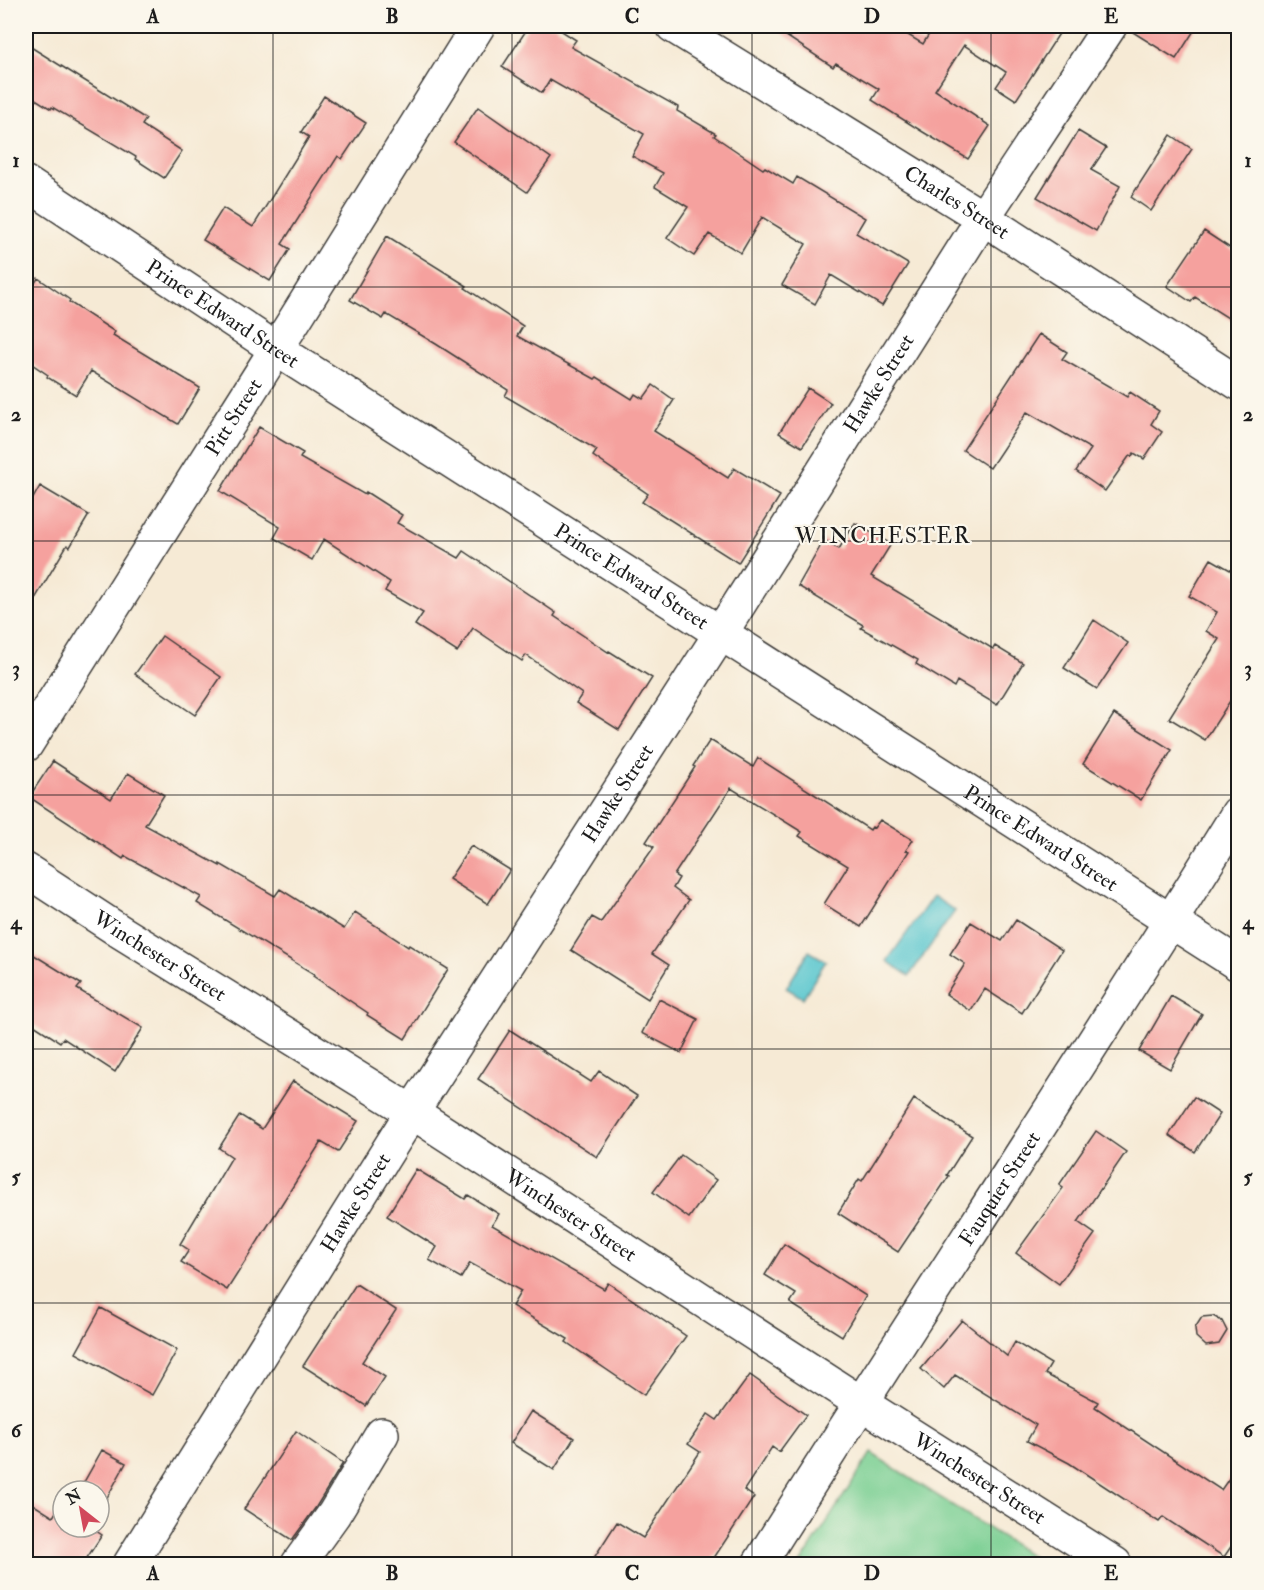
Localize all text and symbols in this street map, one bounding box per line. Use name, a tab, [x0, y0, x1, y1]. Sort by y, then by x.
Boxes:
text: A	[146, 4, 160, 29]
text: B	[385, 4, 399, 29]
text: C	[625, 4, 639, 29]
text: D	[864, 4, 880, 29]
text: E	[1104, 4, 1119, 29]
text: 1	[12, 148, 20, 173]
text: 1	[1244, 148, 1252, 173]
street label: Charles Street	[899, 159, 1015, 246]
street label: Prince Edward Street	[141, 253, 304, 374]
street label: Hawke Street	[838, 329, 920, 438]
street label: Pitt Street	[199, 373, 268, 461]
text: 2	[11, 402, 21, 427]
text: 2	[1243, 402, 1253, 427]
street label: Prince Edward Street	[549, 517, 714, 636]
district label: WINCHESTER	[794, 522, 971, 550]
text: 3	[12, 656, 20, 681]
text: 3	[1244, 656, 1252, 681]
street label: Hawke Street	[576, 739, 660, 848]
street label: Prince Edward Street	[958, 779, 1123, 898]
street label: Winchester Street	[87, 904, 231, 1008]
text: 4	[10, 910, 23, 935]
text: 4	[1242, 910, 1255, 935]
street label: Fauquier Street	[953, 1126, 1047, 1251]
street label: Hawke Street	[315, 1148, 397, 1258]
street label: Winchester Street	[499, 1162, 642, 1268]
text: 5	[12, 1164, 22, 1189]
text: 5	[1244, 1164, 1254, 1189]
text: 6	[11, 1418, 23, 1443]
text: 6	[1243, 1418, 1255, 1443]
street label: Winchester Street	[907, 1426, 1051, 1531]
north arrow	[51, 1479, 111, 1539]
text: N	[62, 1484, 86, 1510]
text: A	[146, 1561, 160, 1586]
text: B	[385, 1561, 399, 1586]
text: C	[625, 1561, 639, 1586]
text: D	[864, 1561, 880, 1586]
text: E	[1104, 1561, 1119, 1586]

